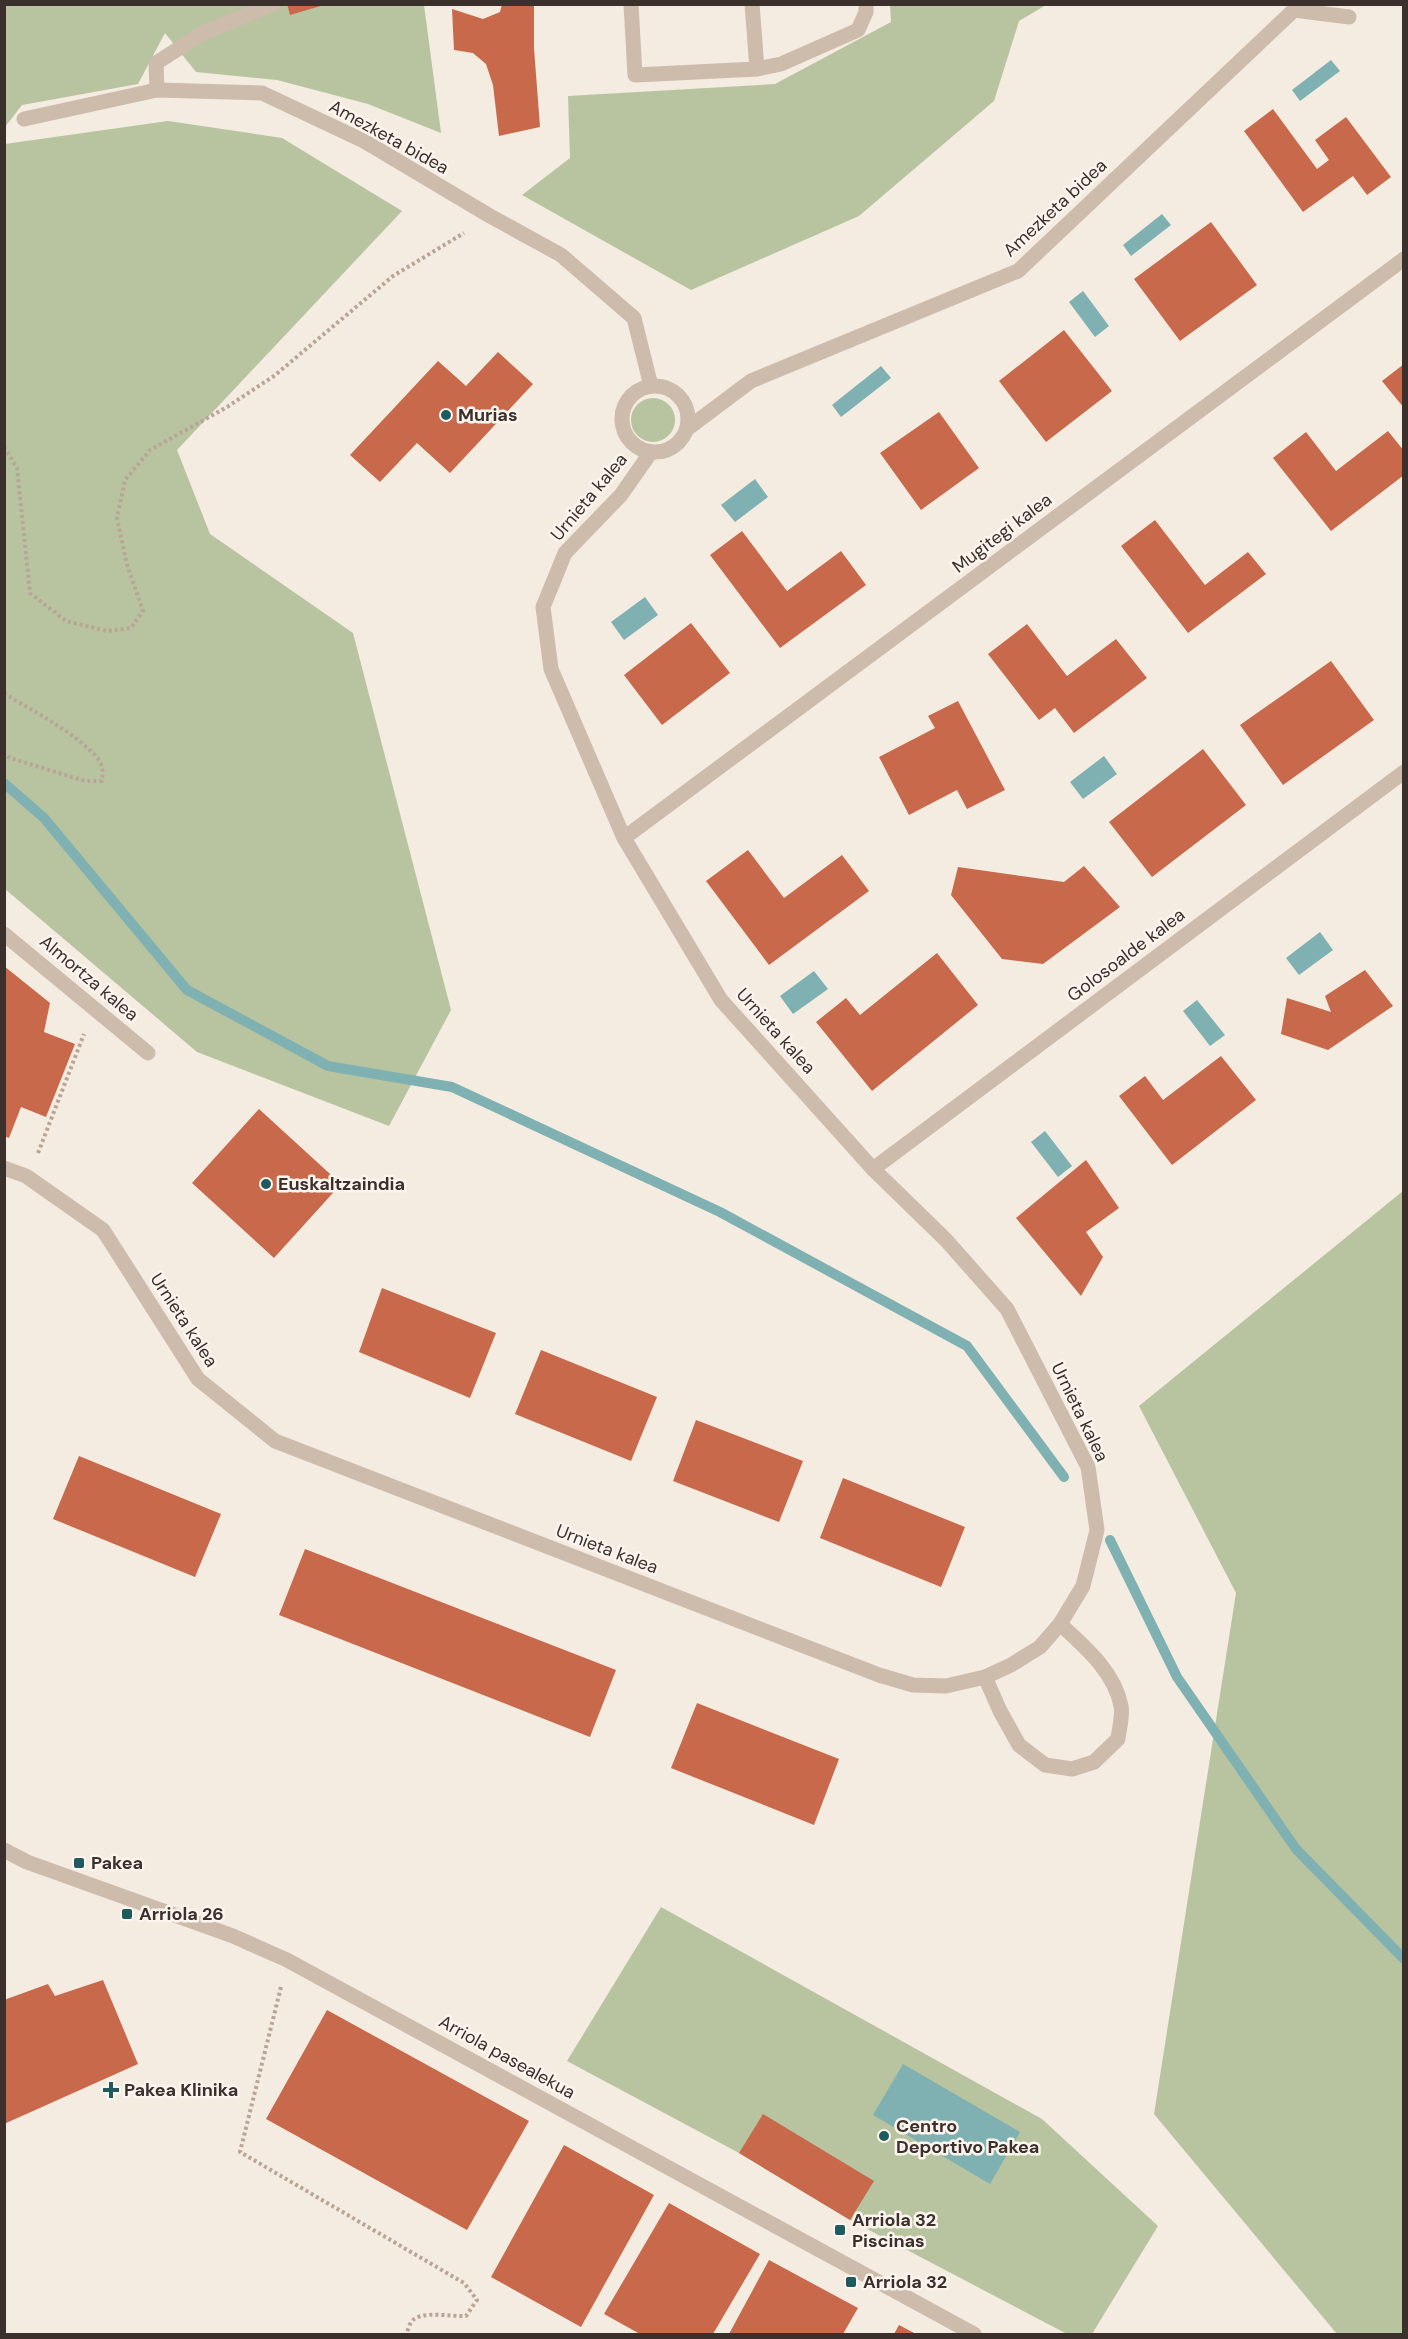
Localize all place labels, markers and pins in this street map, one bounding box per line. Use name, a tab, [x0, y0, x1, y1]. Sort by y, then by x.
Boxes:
place label: Murias	[458, 403, 517, 427]
marker: Murias	[439, 408, 453, 422]
place label: Euskaltzaindia	[278, 1172, 405, 1196]
marker: Euskaltzaindia	[259, 1177, 273, 1191]
place label: Pakea	[91, 1851, 143, 1875]
marker: Pakea	[72, 1856, 86, 1870]
place label: Arriola 26	[139, 1902, 224, 1926]
marker: Arriola 26	[120, 1907, 134, 1921]
place label: Pakea Klinika	[124, 2078, 238, 2102]
marker: Pakea Klinika	[102, 2081, 120, 2099]
place label: Centro Deportivo Pakea	[896, 2114, 1039, 2159]
marker: Centro Deportivo Pakea	[877, 2129, 891, 2143]
place label: Arriola 32 Piscinas	[852, 2208, 936, 2253]
marker: Arriola 32 Piscinas	[833, 2223, 847, 2237]
place label: Arriola 32	[863, 2270, 947, 2294]
marker: Arriola 32	[844, 2275, 858, 2289]

